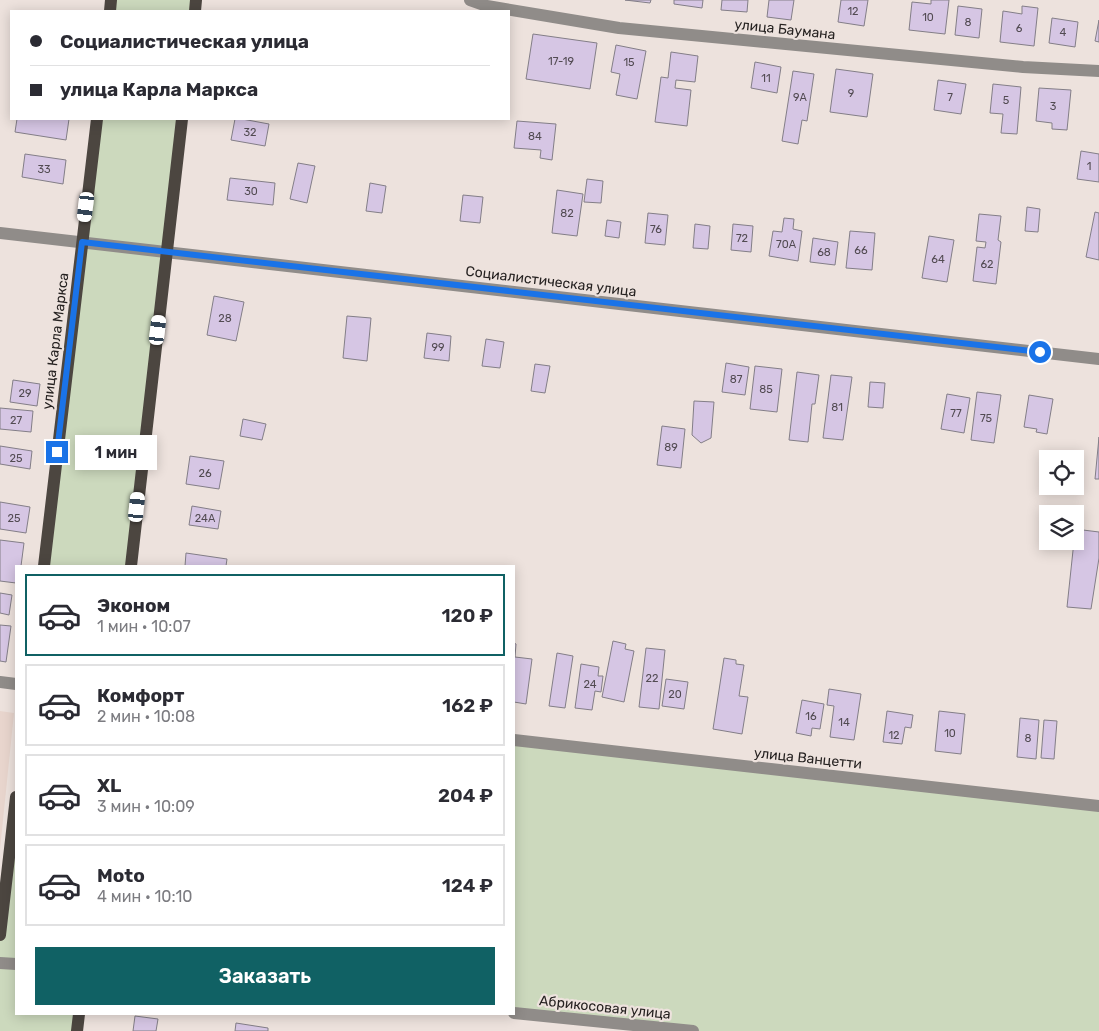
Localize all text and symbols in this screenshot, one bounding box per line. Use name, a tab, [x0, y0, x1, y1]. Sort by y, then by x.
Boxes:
house number: 12	[847, 5, 859, 18]
house number: 10	[922, 11, 934, 24]
street label: улица Баумана	[734, 16, 836, 43]
house number: 8	[965, 16, 972, 29]
house number: 6	[1016, 22, 1023, 35]
house number: 4	[1060, 26, 1067, 39]
text: Социалистическая улица	[60, 30, 309, 53]
house number: 17-19	[548, 55, 574, 68]
house number: 15	[623, 56, 635, 69]
house number: 11	[761, 72, 771, 85]
text: улица Карла Маркса	[60, 78, 258, 101]
house number: 9	[848, 87, 854, 100]
house number: 9А	[793, 91, 808, 104]
house number: 7	[947, 91, 953, 104]
house number: 5	[1003, 94, 1010, 107]
house number: 3	[1050, 100, 1057, 113]
house number: 32	[243, 126, 257, 139]
house number: 84	[528, 130, 542, 143]
house number: 1	[1087, 160, 1091, 173]
house number: 33	[37, 163, 51, 176]
house number: 30	[244, 185, 258, 198]
car	[76, 191, 95, 223]
house number: 82	[560, 207, 574, 220]
house number: 76	[650, 223, 662, 236]
house number: 72	[736, 232, 748, 245]
house number: 70А	[776, 238, 797, 251]
house number: 66	[854, 244, 868, 257]
house number: 68	[817, 246, 831, 259]
house number: 64	[931, 253, 945, 266]
house number: 62	[980, 258, 994, 271]
street label: Социалистическая улица	[464, 263, 637, 300]
street label: улица Карла Маркса	[39, 272, 72, 410]
house number: 28	[218, 312, 232, 325]
car	[148, 314, 167, 346]
house number: 99	[431, 341, 445, 354]
route start	[1029, 341, 1051, 363]
house number: 87	[730, 373, 743, 386]
house number: 85	[759, 383, 773, 396]
house number: 29	[19, 387, 31, 400]
house number: 81	[831, 401, 843, 414]
house number: 77	[950, 407, 962, 420]
house number: 75	[980, 412, 993, 425]
house number: 27	[10, 414, 22, 427]
callout: 1 мин	[74, 434, 157, 470]
route end	[46, 441, 68, 463]
house number: 89	[664, 441, 678, 454]
text: 1 мин	[95, 443, 137, 462]
map controls	[1039, 450, 1084, 550]
button: locate	[1039, 450, 1084, 495]
house number: 25	[10, 452, 23, 465]
house number: 26	[198, 467, 212, 480]
car	[127, 491, 146, 523]
button: layers	[1039, 505, 1084, 550]
house number: 25	[8, 512, 21, 525]
house number: 24А	[195, 512, 216, 525]
icon: car	[37, 593, 82, 638]
text: Эконом	[97, 594, 170, 617]
text: 120 ₽	[442, 604, 493, 627]
text: 1 мин · 10:07	[97, 617, 191, 636]
house number: 22	[646, 672, 658, 685]
house number: 24	[583, 678, 597, 691]
icon: car	[37, 683, 82, 728]
text: Комфорт	[97, 684, 184, 707]
house number: 20	[668, 688, 682, 701]
text: 162 ₽	[442, 694, 493, 717]
text: 2 мин · 10:08	[97, 707, 195, 726]
house number: 16	[805, 710, 817, 723]
house number: 14	[838, 716, 850, 729]
house number: 10	[944, 727, 956, 740]
house number: 12	[888, 729, 900, 742]
house number: 8	[1025, 732, 1032, 745]
street label: улица Ванцетти	[753, 744, 863, 773]
icon: car	[37, 773, 82, 818]
text: XL	[97, 774, 121, 797]
text: 204 ₽	[438, 784, 493, 807]
text: 3 мин · 10:09	[97, 797, 195, 816]
icon: car	[37, 863, 82, 908]
text: Moto	[97, 864, 145, 887]
text: 124 ₽	[442, 874, 493, 897]
text: 4 мин · 10:10	[97, 887, 193, 906]
button: Заказать	[35, 947, 495, 1005]
street label: Абрикосовая улица	[538, 992, 672, 1023]

